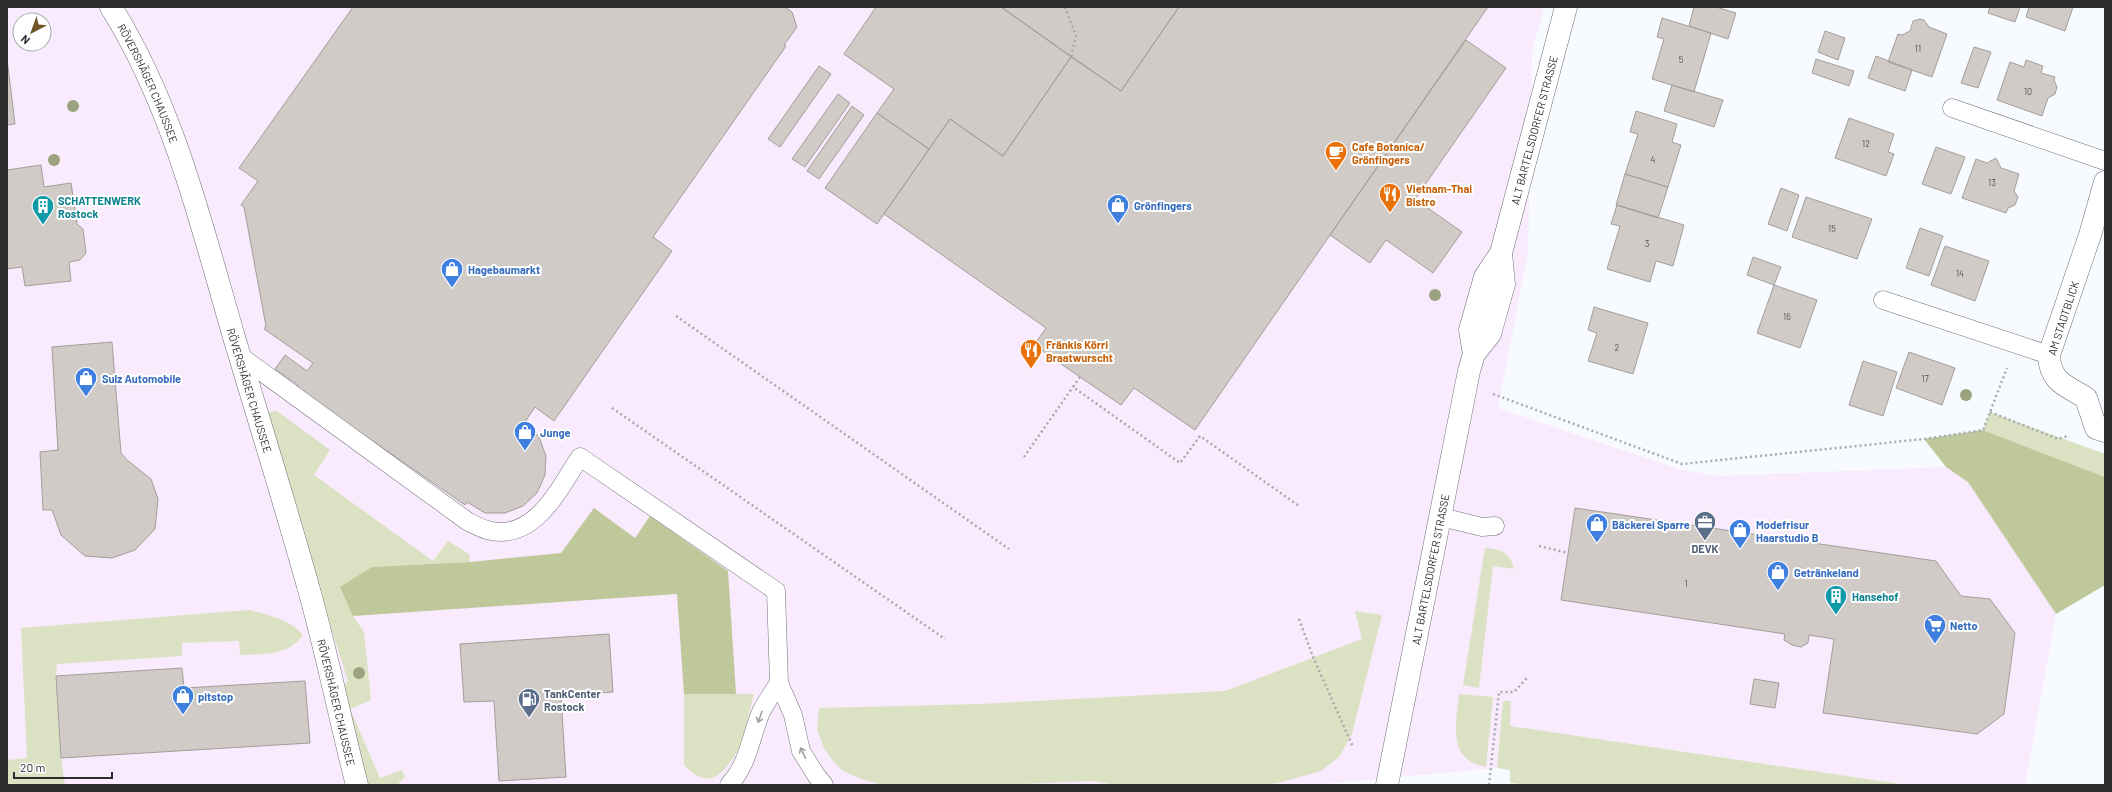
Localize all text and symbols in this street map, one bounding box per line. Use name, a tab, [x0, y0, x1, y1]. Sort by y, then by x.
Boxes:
north arrow	[12, 12, 52, 52]
street label: RÖVERSHÄGER CHAUSSEE	[116, 21, 181, 145]
text: N	[18, 33, 32, 47]
house number: 11	[1915, 43, 1921, 54]
street label: ALT BARTELSDORFER STRASSE	[1508, 54, 1559, 206]
house number: 5	[1679, 54, 1684, 65]
house number: 10	[2024, 86, 2032, 97]
house number: 12	[1862, 138, 1870, 149]
cafe icon: Cafe Botanica/ Grönfingers	[1323, 139, 1349, 172]
place label: Cafe Botanica/ Grönfingers	[1352, 140, 1425, 166]
house number: 4	[1651, 154, 1656, 165]
house number: 13	[1988, 177, 1996, 188]
restaurant icon: Vietnam-Thai Bistro	[1377, 181, 1403, 214]
place label: Vietnam-Thai Bistro	[1406, 182, 1472, 208]
shop icon: Grönfingers	[1105, 192, 1131, 225]
building icon: SCHATTENWERK Rostock	[30, 193, 56, 226]
place label: SCHATTENWERK Rostock	[58, 194, 141, 220]
place label: Grönfingers	[1134, 199, 1192, 212]
house number: 15	[1828, 223, 1836, 234]
house number: 3	[1645, 238, 1650, 249]
shop icon: Hagebaumarkt	[439, 256, 465, 289]
place label: Hagebaumarkt	[468, 263, 540, 276]
house number: 14	[1956, 268, 1964, 279]
street label: AM STADTBLICK	[2045, 279, 2081, 357]
house number: 16	[1783, 311, 1791, 322]
street label: RÖVERSHÄGER CHAUSSEE	[225, 326, 275, 455]
restaurant icon: Fränkis Körri Braatwurscht	[1018, 337, 1044, 370]
place label: Fränkis Körri Braatwurscht	[1046, 338, 1113, 364]
house number: 2	[1615, 342, 1620, 353]
shop icon: Sulz Automobile	[73, 365, 99, 398]
place label: Sulz Automobile	[102, 372, 181, 385]
house number: 17	[1921, 373, 1929, 384]
shop icon: Junge	[512, 419, 538, 452]
place label: Junge	[540, 426, 571, 439]
street label: ALT BARTELSDORFER STRASSE	[1408, 492, 1451, 646]
office icon: DEVK	[1692, 509, 1718, 542]
shop icon: Bäckerei Sparre	[1584, 511, 1610, 544]
shop icon: Modefrisur Haarstudio B	[1727, 517, 1753, 550]
place label: Bäckerei Sparre	[1612, 518, 1690, 531]
place label: Modefrisur Haarstudio B	[1756, 518, 1819, 544]
place label: DEVK	[1692, 542, 1719, 555]
shop icon: Getränkeland	[1765, 559, 1791, 592]
place label: Getränkeland	[1794, 566, 1859, 579]
house number: 1	[1684, 578, 1688, 589]
building icon: Hansehof	[1823, 583, 1849, 616]
place label: Hansehof	[1852, 590, 1898, 603]
supermarket icon: Netto	[1922, 612, 1948, 645]
place label: Netto	[1950, 619, 1978, 632]
street label: RÖVERSHÄGER CHAUSSEE	[316, 638, 358, 767]
shop icon: pitstop	[170, 683, 196, 716]
fuel station icon: TankCenter Rostock	[516, 686, 542, 719]
place label: TankCenter Rostock	[544, 687, 602, 713]
place label: pitstop	[198, 690, 233, 703]
one-way arrow	[756, 710, 763, 723]
one-way arrow	[799, 747, 806, 759]
scale bar	[14, 754, 112, 780]
text: 20 m	[20, 760, 46, 774]

